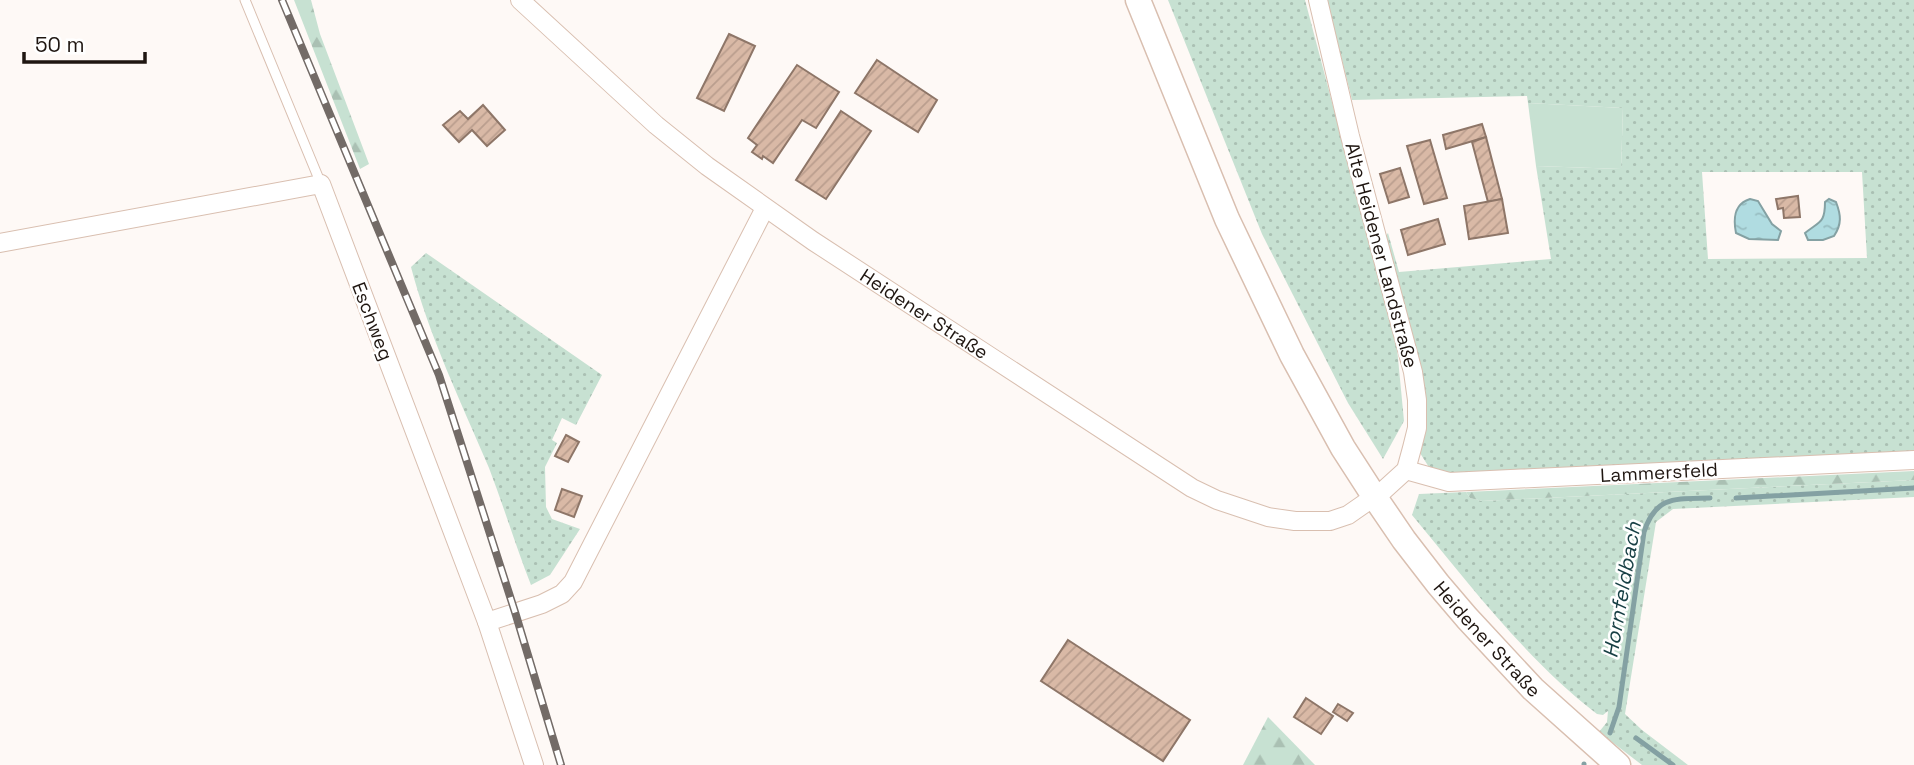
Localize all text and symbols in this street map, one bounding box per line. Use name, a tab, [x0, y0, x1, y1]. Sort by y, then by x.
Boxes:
scale bar	[24, 21, 145, 65]
text: 50 m	[35, 31, 85, 58]
street label: Alte Heidener Landstraße	[1339, 140, 1424, 371]
street label: Heidener Straße	[855, 263, 993, 365]
street label: Eschweg	[346, 278, 399, 364]
street label: Lammersfeld	[1599, 457, 1719, 488]
water label: Hornfeldbach	[1596, 519, 1647, 660]
street label: Heidener Straße	[1428, 576, 1546, 703]

